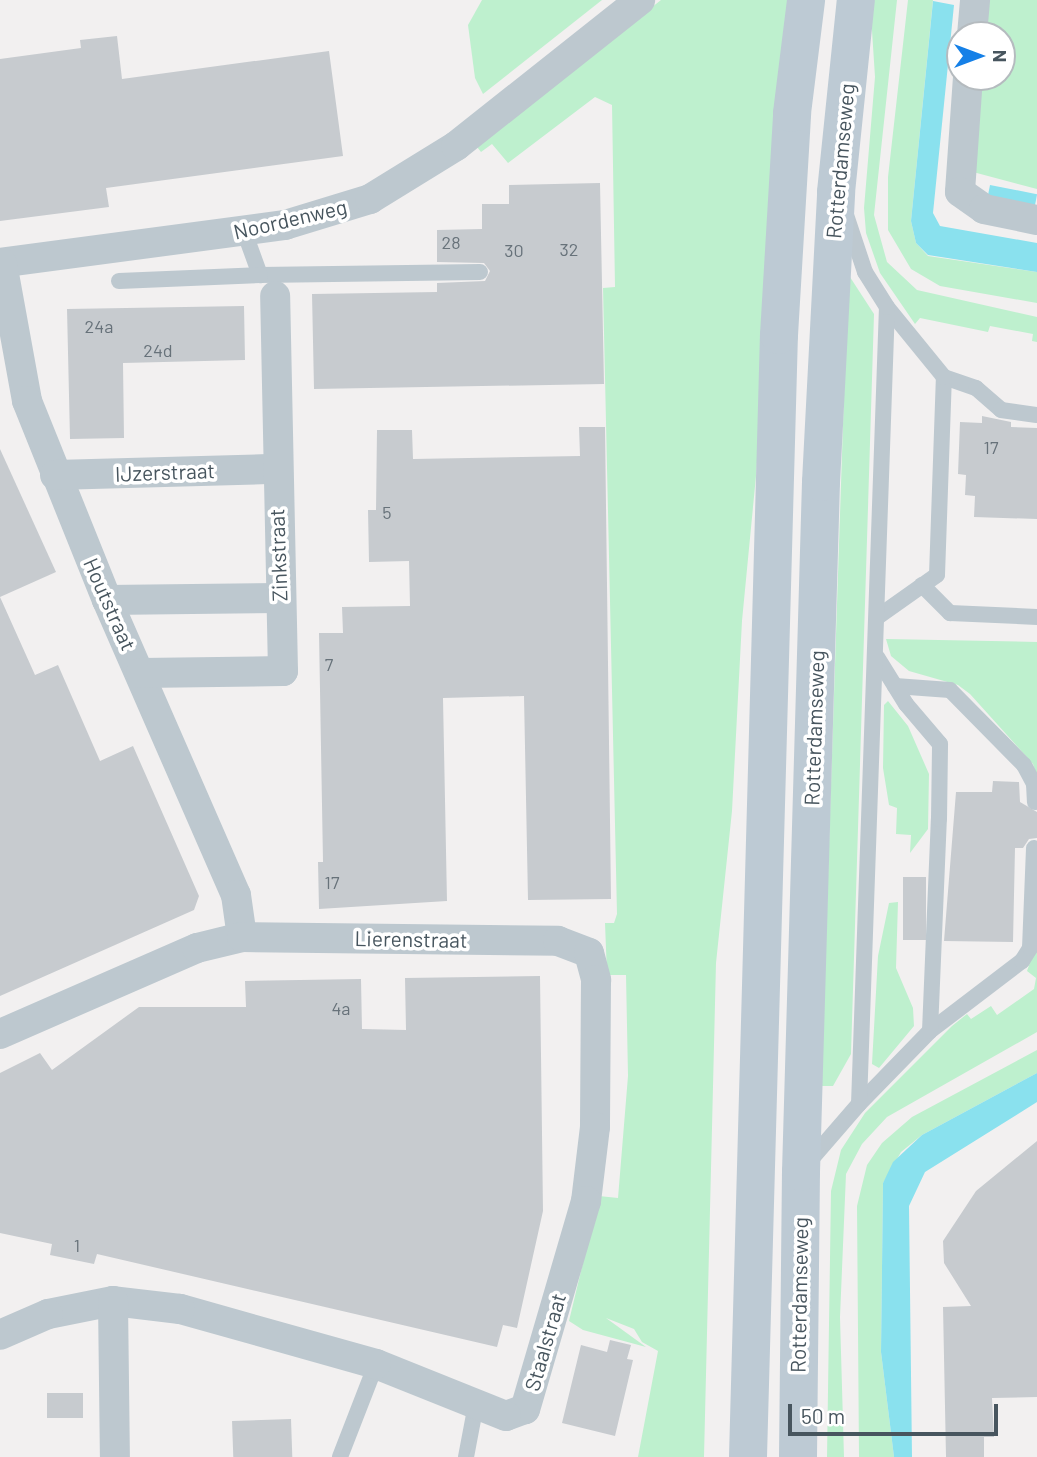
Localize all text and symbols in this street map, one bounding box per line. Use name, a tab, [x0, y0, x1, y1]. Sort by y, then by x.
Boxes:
north arrow	[946, 21, 1016, 91]
text: N	[989, 50, 1012, 62]
street label: Rotterdamseweg	[821, 82, 859, 240]
street label: Noordenweg	[231, 194, 349, 244]
house number: 28	[441, 231, 461, 253]
house number: 32	[560, 238, 578, 260]
house number: 30	[504, 239, 524, 261]
house number: 24a	[85, 315, 113, 337]
house number: 24d	[143, 339, 173, 361]
house number: 17	[984, 436, 998, 458]
street label: IJzerstraat	[115, 458, 215, 486]
house number: 5	[382, 501, 392, 523]
street label: Zinkstraat	[264, 508, 292, 602]
street label: Houtstraat	[78, 554, 142, 654]
street label: Rotterdamseweg	[799, 650, 829, 806]
house number: 7	[325, 653, 333, 675]
house number: 17	[325, 871, 339, 893]
street label: Lierenstraat	[354, 925, 468, 953]
house number: 4a	[331, 997, 351, 1019]
street label: Rotterdamseweg	[785, 1217, 813, 1373]
house number: 1	[74, 1234, 80, 1256]
street label: Staalstraat	[519, 1290, 571, 1394]
scale bar	[792, 1390, 1002, 1434]
text: 50 m	[801, 1403, 845, 1428]

